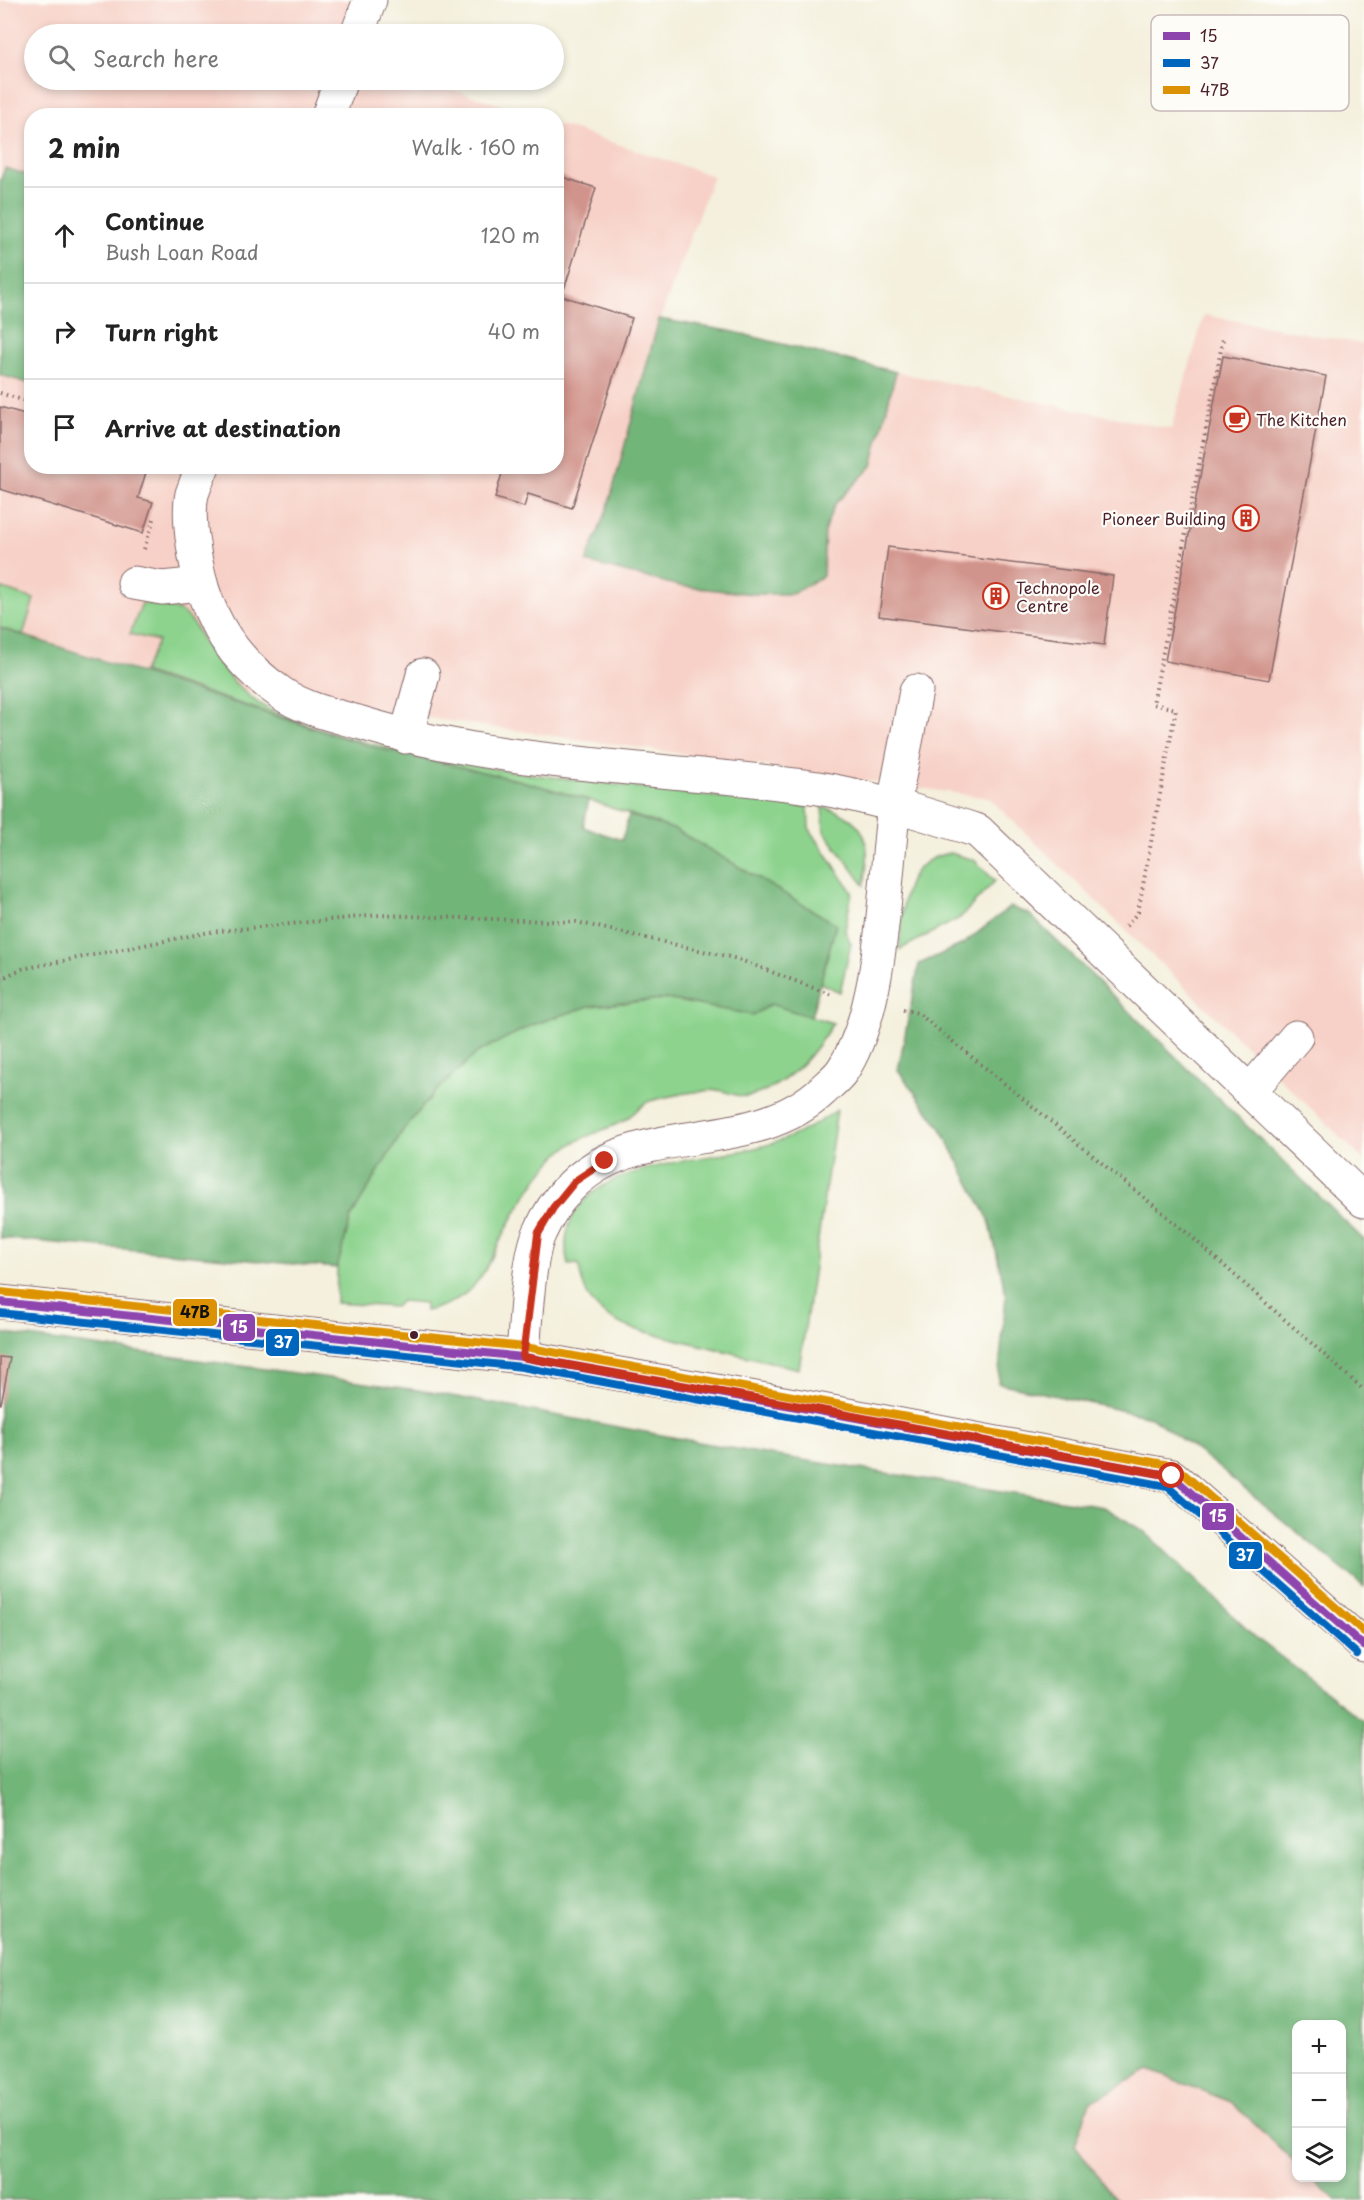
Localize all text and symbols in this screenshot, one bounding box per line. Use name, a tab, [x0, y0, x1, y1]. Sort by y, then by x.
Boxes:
legend	[1151, 15, 1349, 111]
text: 15	[1200, 23, 1217, 47]
search box	[24, 24, 564, 90]
icon: search	[45, 41, 78, 74]
text: Search here	[93, 41, 219, 74]
text: 37	[1200, 50, 1219, 74]
text: 47B	[1200, 77, 1229, 101]
text: 2 min	[48, 128, 121, 167]
text: Walk · 160 m	[412, 132, 540, 162]
text: Continue	[105, 204, 204, 237]
icon: ahead	[48, 219, 81, 252]
text: 120 m	[481, 220, 540, 250]
text: Bush Loan Road	[105, 237, 259, 267]
icon: right	[48, 315, 81, 348]
text: Turn right	[105, 315, 218, 348]
text: 40 m	[488, 316, 540, 346]
cafe icon: The Kitchen	[1222, 404, 1252, 434]
place label: The Kitchen	[1256, 407, 1347, 431]
icon: arrive	[48, 411, 81, 444]
text: Arrive at destination	[105, 411, 341, 444]
building icon: Pioneer Building	[1231, 503, 1261, 533]
place label: Pioneer Building	[1102, 506, 1226, 530]
place label: Technopole Centre	[1016, 575, 1100, 617]
building icon: Technopole Centre	[981, 581, 1011, 611]
route end	[591, 1147, 617, 1173]
line badge: 47B	[172, 1298, 218, 1327]
text: 47B	[180, 1299, 210, 1323]
line badge: 15	[222, 1313, 256, 1342]
text: 15	[230, 1314, 248, 1338]
line badge: 37	[265, 1328, 300, 1357]
text: 37	[274, 1329, 293, 1353]
unlabelled marker	[408, 1329, 420, 1341]
route start	[1158, 1462, 1184, 1488]
line badge: 15	[1201, 1502, 1235, 1531]
text: 15	[1209, 1503, 1227, 1527]
line badge: 37	[1228, 1541, 1263, 1570]
text: 37	[1236, 1542, 1255, 1566]
map controls	[1292, 2020, 1346, 2182]
button: +	[1292, 2020, 1346, 2074]
button: −	[1292, 2074, 1346, 2128]
button: layers	[1292, 2128, 1346, 2182]

